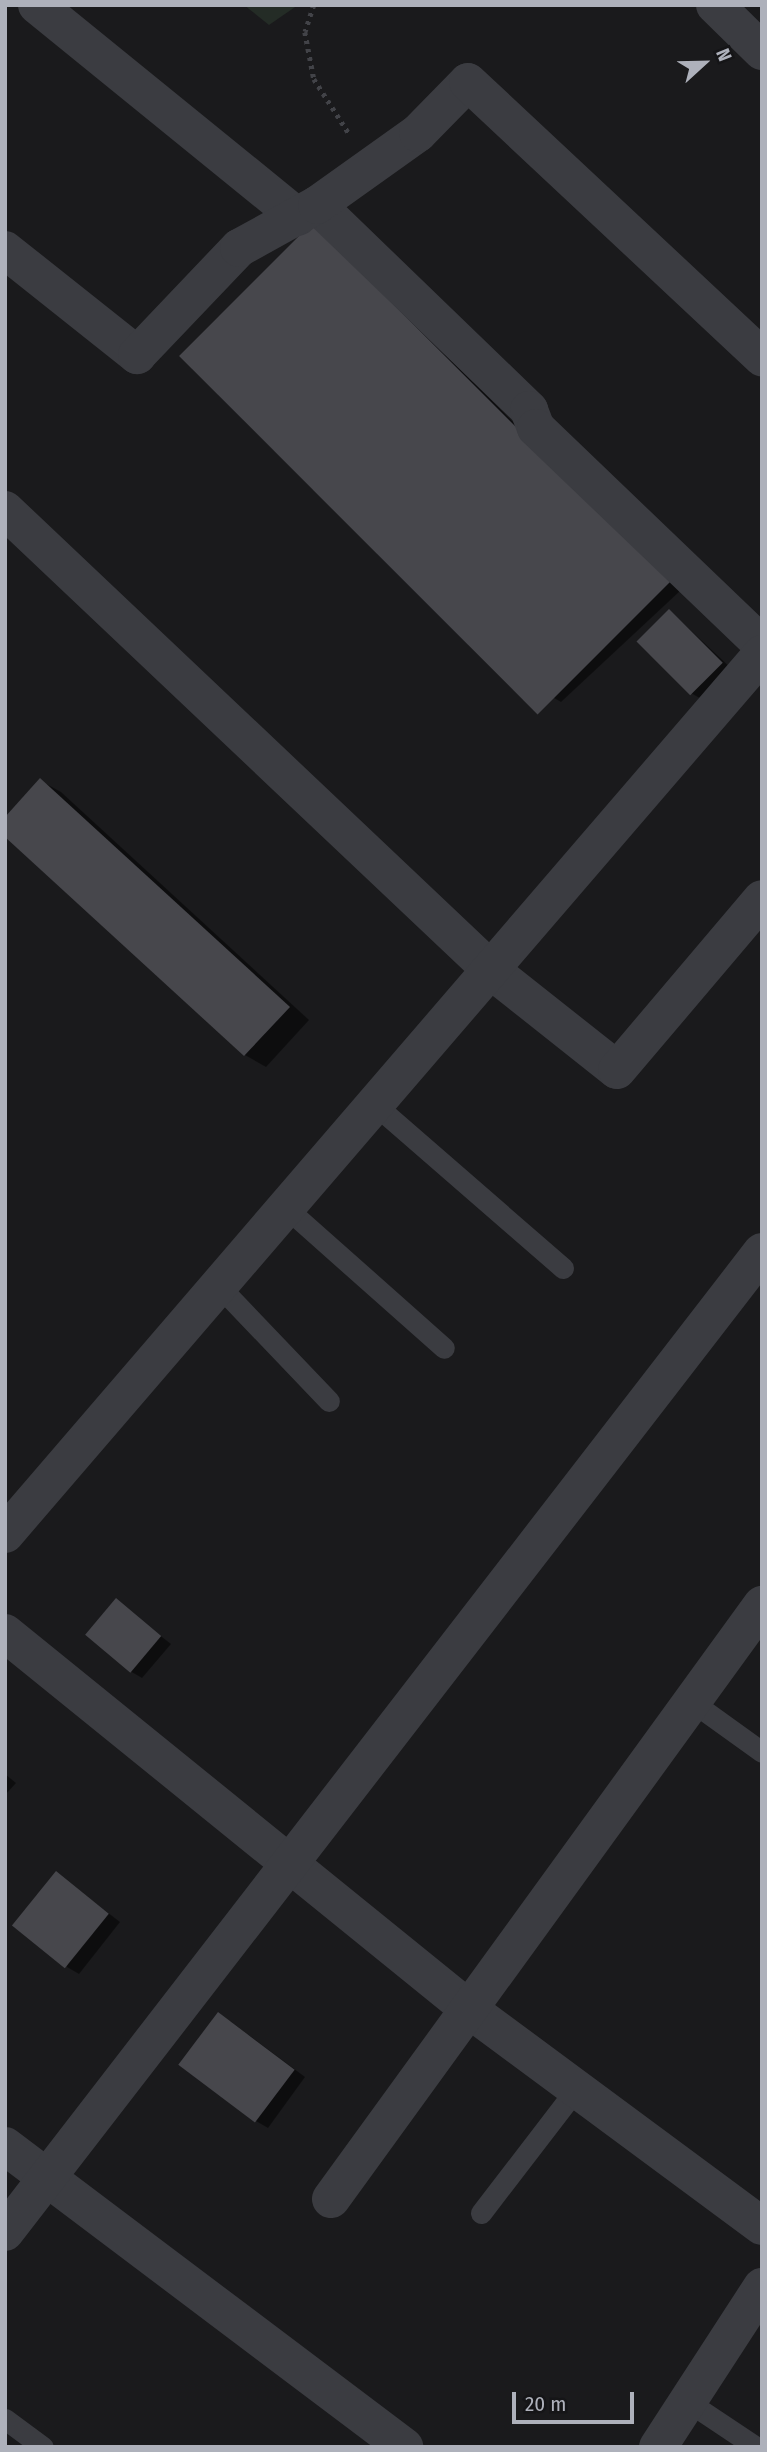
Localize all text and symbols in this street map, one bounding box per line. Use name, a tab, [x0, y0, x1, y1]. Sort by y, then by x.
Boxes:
north arrow	[669, 28, 739, 98]
text: N	[711, 45, 737, 65]
scale bar	[515, 2378, 638, 2422]
text: 20 m	[525, 2391, 566, 2417]

